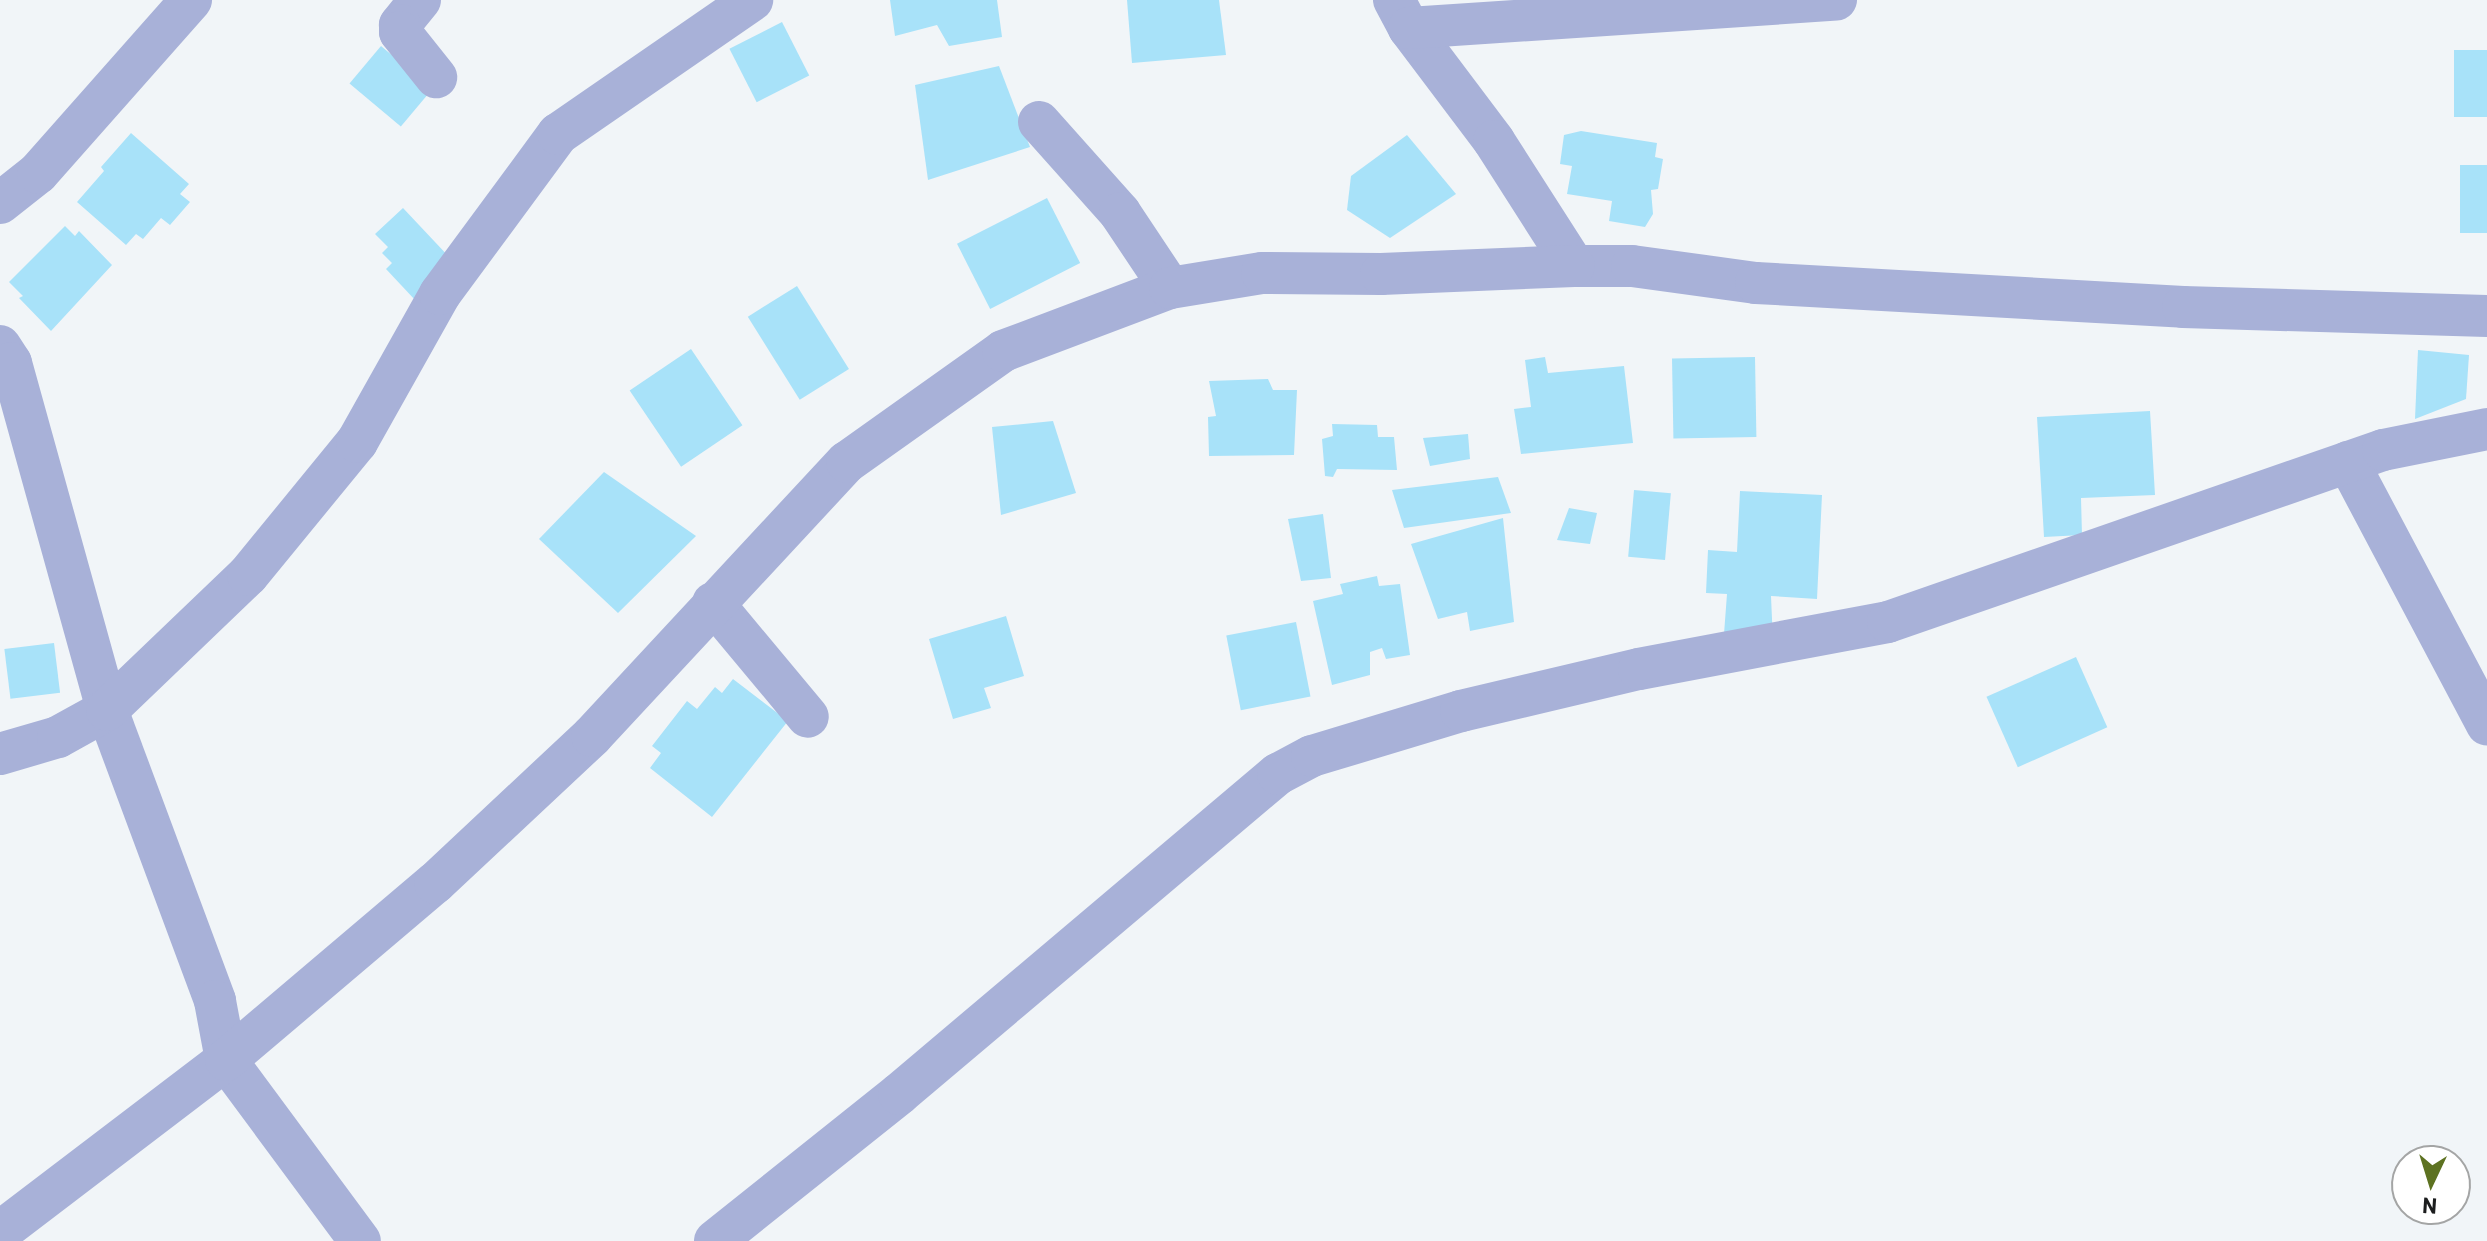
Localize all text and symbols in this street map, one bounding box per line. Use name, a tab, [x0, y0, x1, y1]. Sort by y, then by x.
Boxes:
north arrow	[2391, 1145, 2471, 1225]
text: N	[2421, 1193, 2438, 1220]

